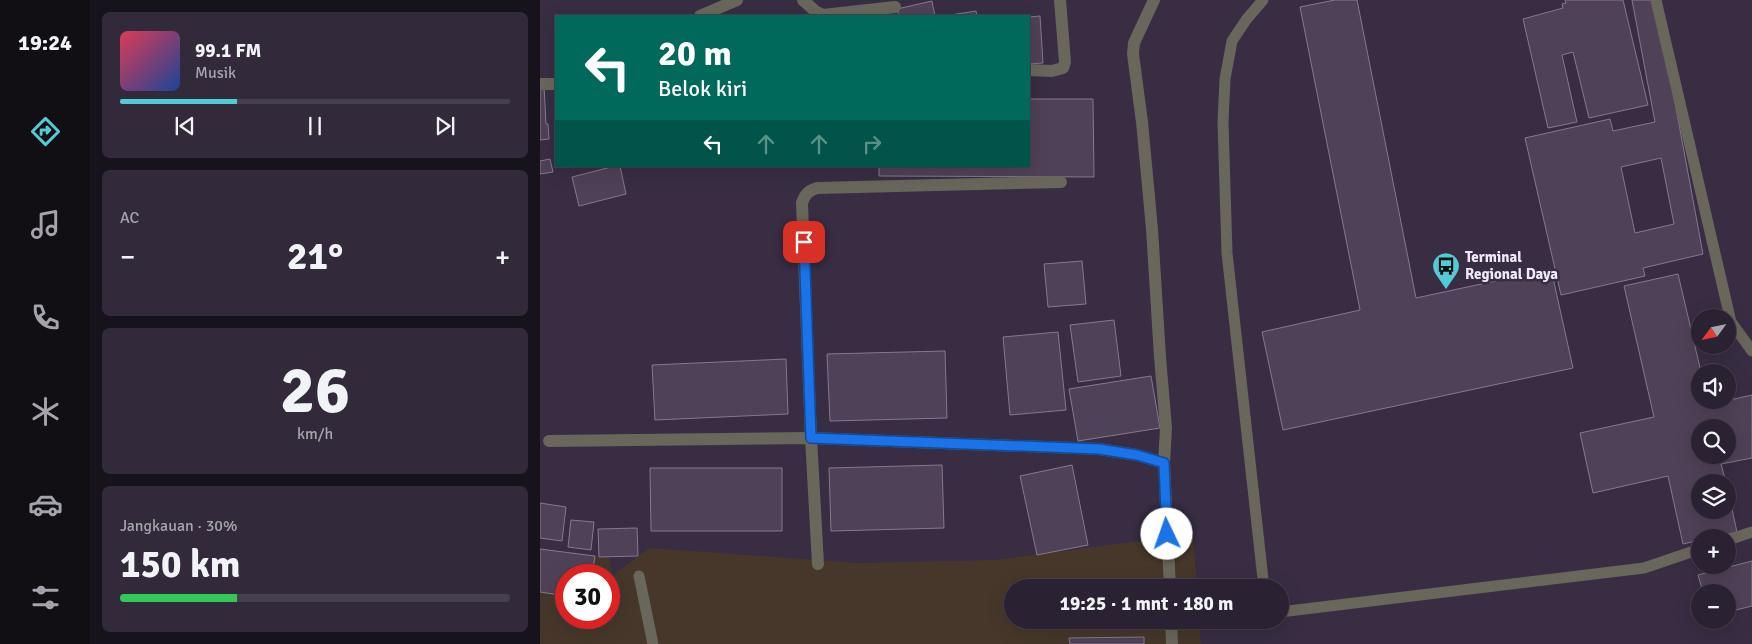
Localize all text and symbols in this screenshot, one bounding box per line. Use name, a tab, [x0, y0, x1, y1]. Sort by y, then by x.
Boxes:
text: 19:24	[18, 29, 72, 56]
text: 20 m	[658, 32, 732, 75]
icon: left	[575, 35, 640, 100]
text: 99.1 FM	[195, 39, 261, 63]
text: Musik	[195, 63, 236, 83]
text: Belok kiri	[658, 75, 747, 102]
icon: previous	[171, 112, 199, 140]
icon: pause	[301, 112, 329, 140]
icon: next	[431, 112, 459, 140]
icon: directions	[28, 114, 63, 149]
icon: left	[699, 130, 727, 158]
icon: ahead	[752, 130, 780, 158]
icon: ahead	[805, 130, 833, 158]
icon: right	[858, 130, 886, 158]
icon: music	[28, 207, 63, 242]
text: AC	[120, 208, 139, 228]
pin	[783, 221, 825, 263]
icon: arrive	[790, 228, 818, 256]
text: 21°	[287, 233, 343, 280]
text: −	[120, 240, 135, 274]
text: +	[495, 240, 510, 274]
place label: Terminal Regional Daya	[1465, 248, 1558, 283]
bus stop icon: Terminal Regional Daya	[1431, 251, 1461, 290]
icon: phone	[28, 300, 63, 335]
north arrow	[1691, 309, 1736, 354]
map controls	[1691, 309, 1736, 629]
text: 26	[280, 351, 350, 431]
button: sound	[1691, 364, 1736, 409]
icon: climate	[28, 394, 63, 429]
button: search	[1691, 419, 1736, 464]
text: km/h	[297, 424, 333, 444]
button: layers	[1691, 474, 1736, 519]
icon: car	[28, 487, 63, 522]
position arrow	[1140, 507, 1192, 559]
text: Jangkauan · 30%	[120, 516, 237, 536]
button: +	[1691, 529, 1736, 574]
text: 150 km	[120, 541, 241, 588]
speed limit sign: 30	[555, 564, 620, 629]
icon: filters	[28, 580, 63, 615]
button: −	[1691, 584, 1736, 629]
text: 19:25 · 1 mnt · 180 m	[1060, 592, 1233, 616]

